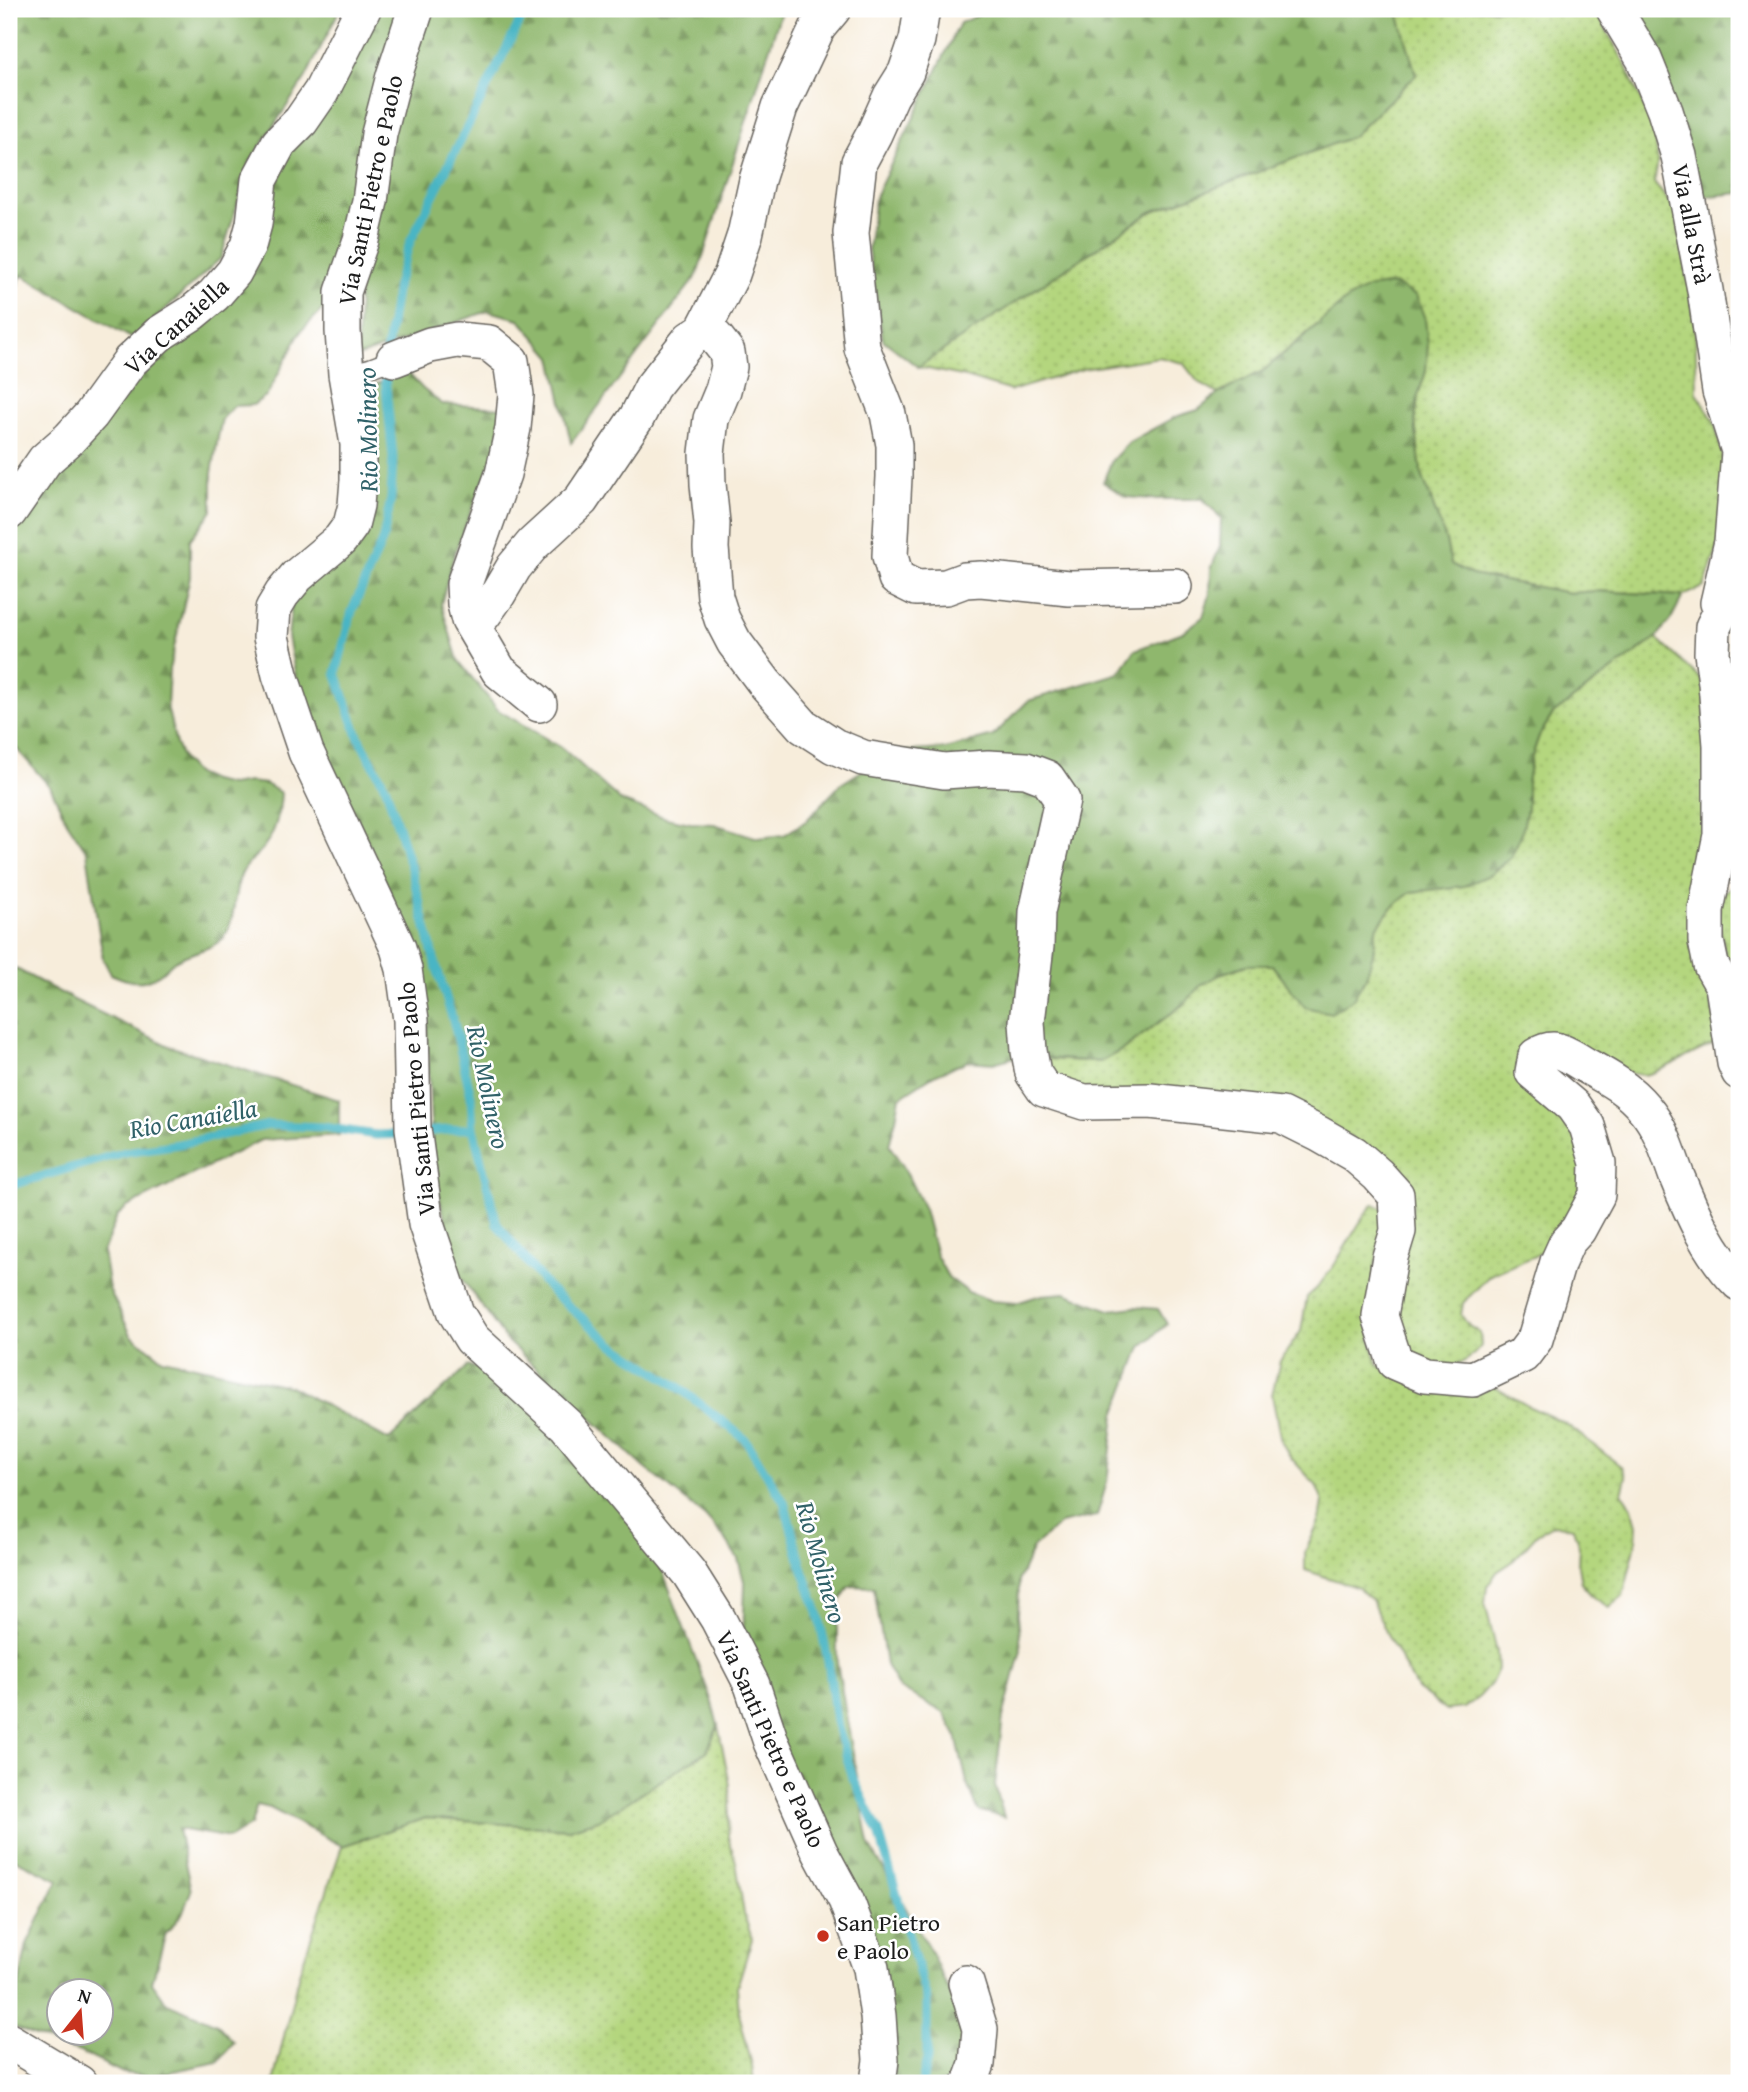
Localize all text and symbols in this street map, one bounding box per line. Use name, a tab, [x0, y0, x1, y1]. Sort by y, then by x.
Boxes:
street label: Via Santi Pietro e Paolo	[328, 72, 412, 308]
street label: Via alla Strà	[1663, 161, 1721, 288]
street label: Via Canaiella	[116, 269, 237, 383]
water label: Rio Molinero	[346, 367, 388, 494]
street label: Via Santi Pietro e Paolo	[388, 981, 444, 1217]
water label: Rio Molinero	[457, 1021, 521, 1152]
water label: Rio Canaiella	[125, 1088, 260, 1149]
water label: Rio Molinero	[786, 1496, 858, 1627]
street label: Via Santi Pietro e Paolo	[707, 1625, 835, 1853]
place label: San Pietro e Paolo	[837, 1905, 940, 1968]
marker: San Pietro e Paolo	[815, 1928, 831, 1944]
north arrow	[46, 1976, 116, 2046]
text: N	[75, 1980, 95, 2011]

